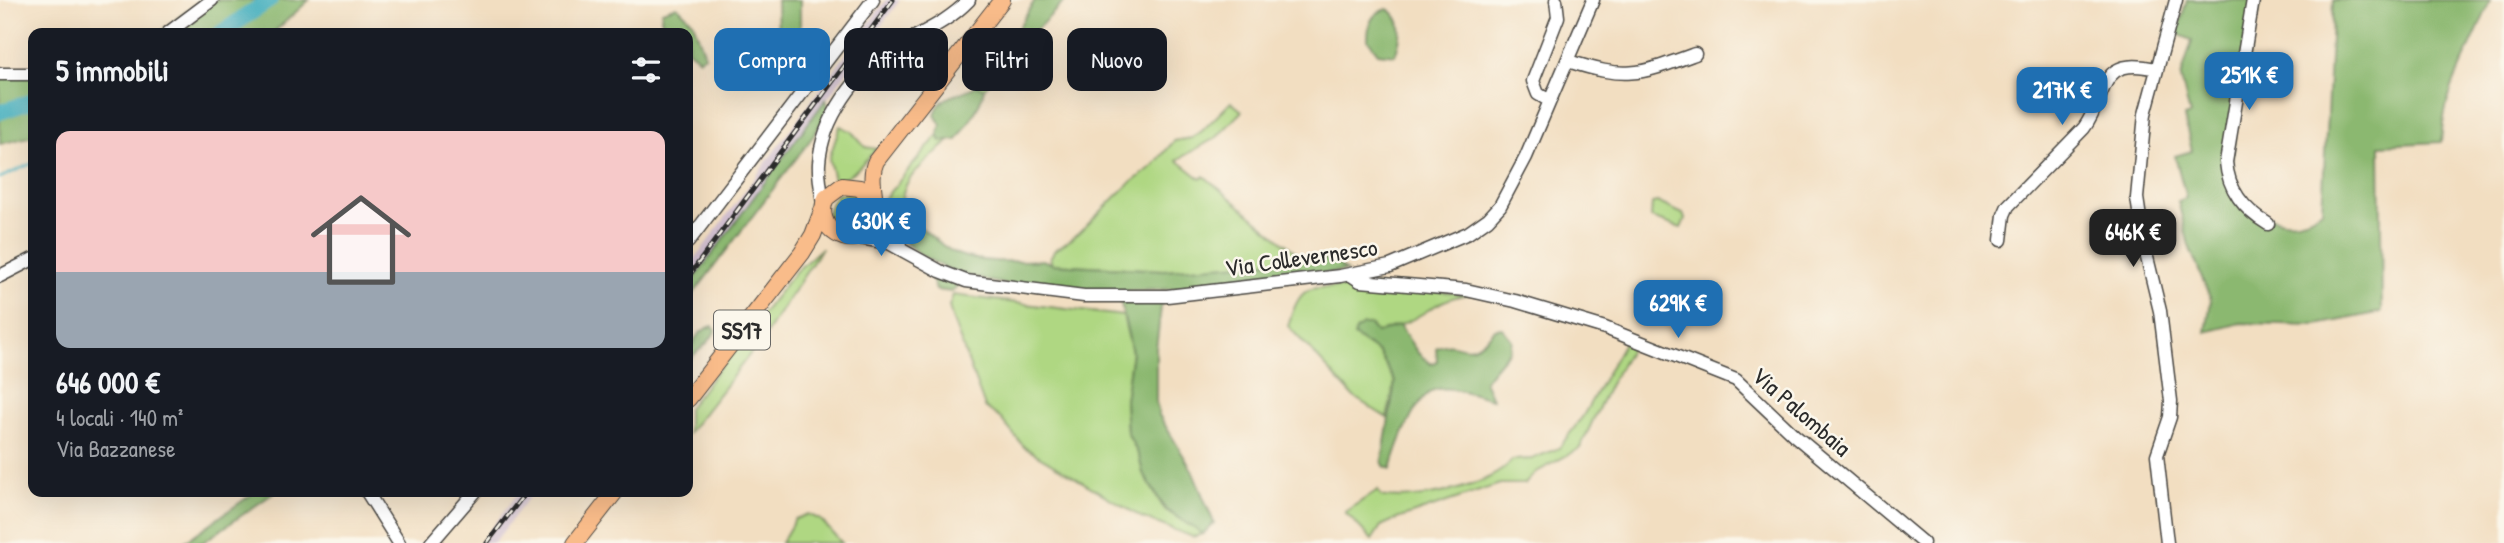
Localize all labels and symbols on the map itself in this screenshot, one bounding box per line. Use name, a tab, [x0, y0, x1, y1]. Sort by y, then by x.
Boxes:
pin: 251K €	[2192, 52, 2306, 112]
pin: 217K €	[2005, 68, 2119, 127]
pin: 630K €	[824, 198, 938, 258]
pin: 646K €	[2076, 210, 2190, 269]
street label: Via Collevernesco	[1223, 230, 1380, 284]
pin: 629K €	[1621, 280, 1735, 340]
road number: SS17	[714, 310, 770, 350]
street label: Via Palombaia	[1746, 359, 1858, 463]

